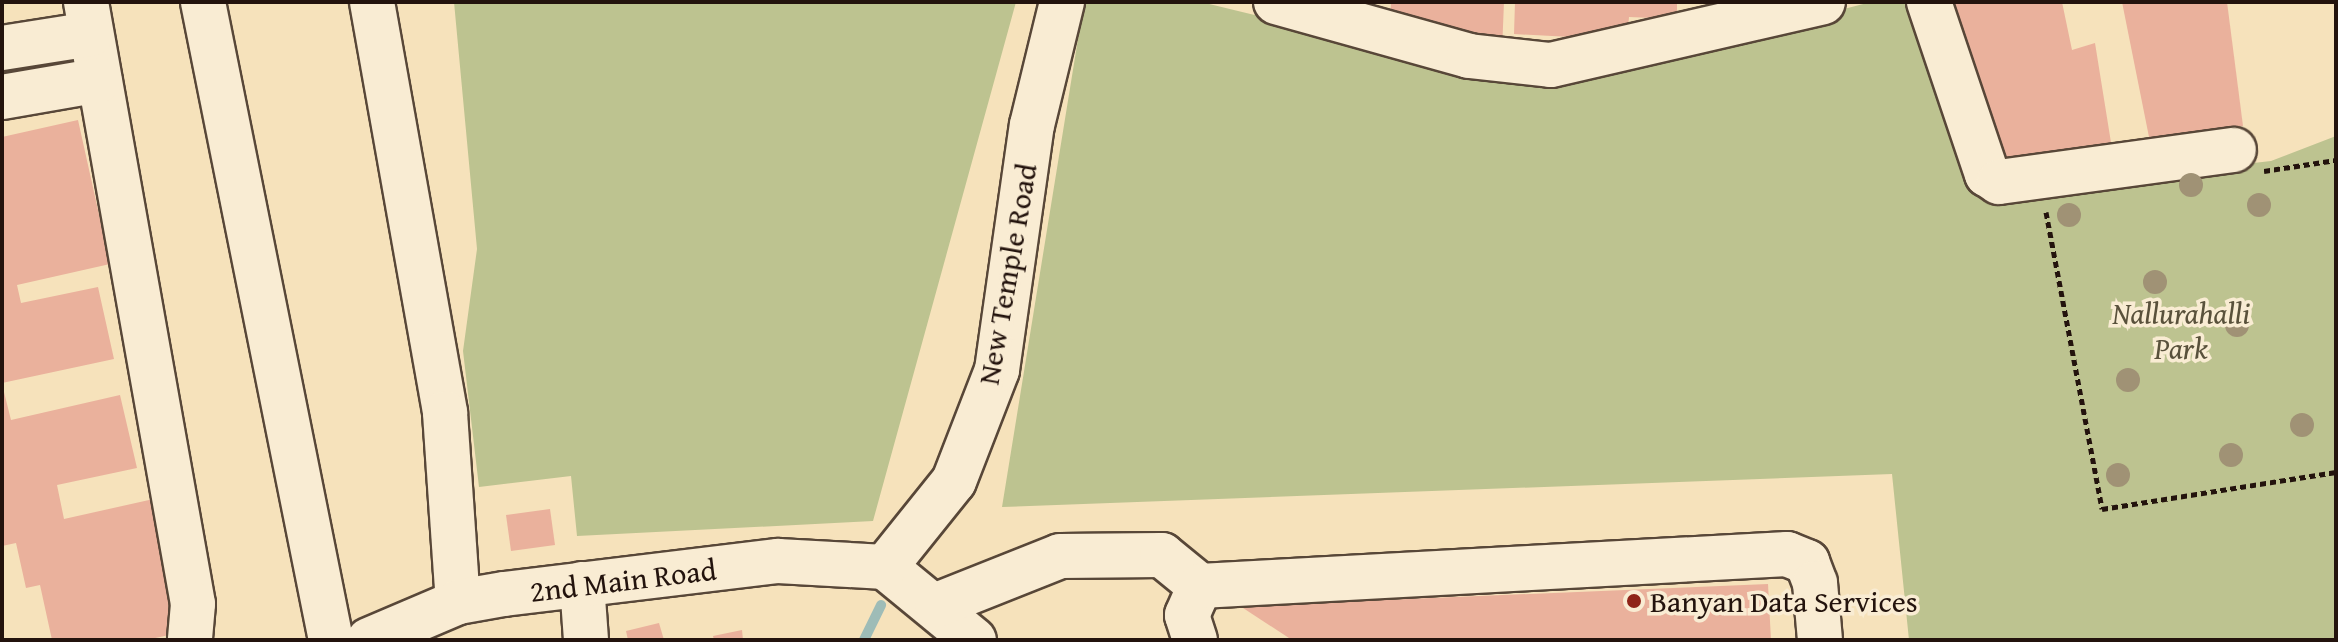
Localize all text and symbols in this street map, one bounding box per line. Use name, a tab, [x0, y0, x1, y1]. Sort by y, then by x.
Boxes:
street label: New Temple Road	[970, 161, 1044, 387]
park label: Nallurahalli Park	[2112, 295, 2250, 366]
street label: 2nd Main Road	[528, 551, 718, 609]
place label: Banyan Data Services	[1650, 583, 1918, 619]
marker: Banyan Data Services	[1625, 592, 1643, 610]

